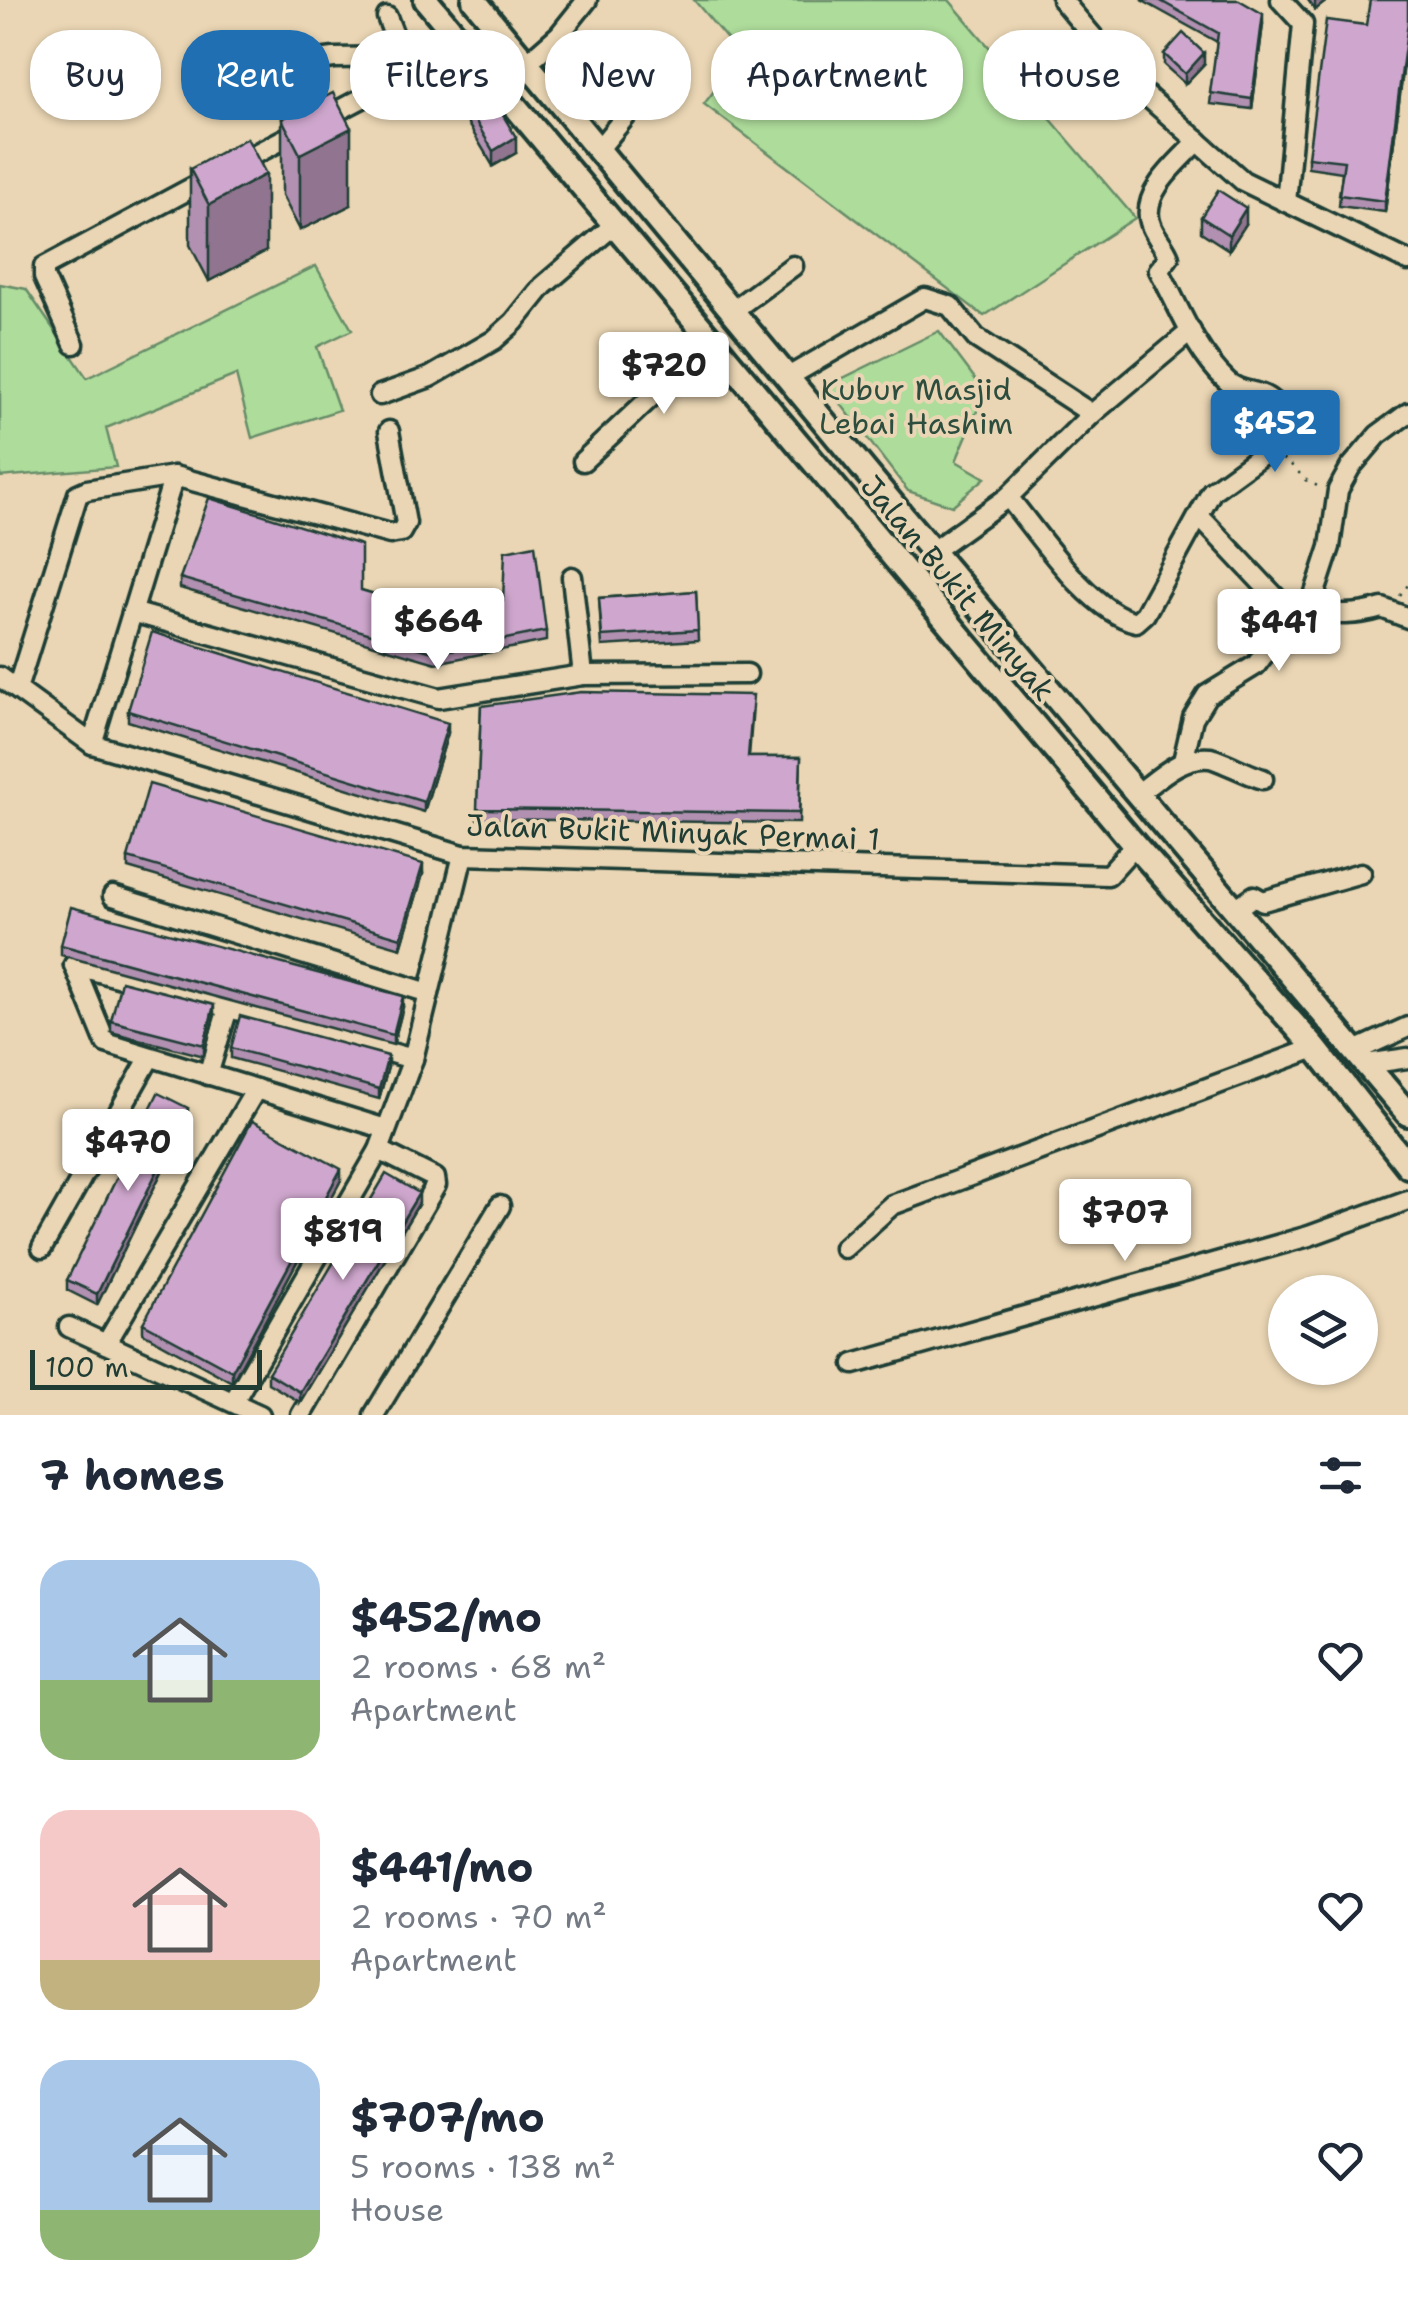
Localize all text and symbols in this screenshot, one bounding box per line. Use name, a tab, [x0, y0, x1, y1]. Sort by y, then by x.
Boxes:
chip: Buy	[30, 30, 161, 120]
chip: Rent	[181, 30, 330, 120]
chip: Filters	[350, 30, 525, 120]
chip: New	[545, 30, 691, 120]
chip: Apartment	[711, 30, 963, 120]
chip: House	[983, 30, 1156, 120]
pin: $720	[605, 332, 723, 417]
text: $720	[621, 343, 707, 386]
park label: Kubur Masjid Lebai Hashim	[819, 369, 1013, 444]
pin: $452	[1216, 390, 1334, 475]
text: $452	[1233, 401, 1317, 444]
street label: Jalan Bukit Minyak	[851, 466, 1065, 710]
pin: $664	[379, 588, 497, 673]
pin: $441	[1220, 589, 1338, 674]
text: $664	[393, 599, 483, 642]
text: $441	[1239, 600, 1319, 643]
street label: Jalan Bukit Minyak Permai 1	[465, 804, 881, 860]
pin: $470	[69, 1109, 187, 1194]
text: $470	[84, 1120, 172, 1163]
pin: $707	[1066, 1179, 1184, 1264]
text: $707	[1081, 1190, 1169, 1233]
pin: $819	[284, 1198, 402, 1283]
text: $819	[303, 1209, 383, 1252]
map controls	[1268, 1275, 1378, 1385]
button: layers	[1268, 1275, 1378, 1385]
scale bar	[30, 1345, 262, 1390]
text: 100 m	[45, 1348, 129, 1386]
text: 7 homes	[40, 1447, 225, 1503]
icon: filters	[1313, 1448, 1368, 1503]
text: $452/mo	[350, 1589, 542, 1645]
icon: home	[120, 1600, 240, 1720]
icon: heart	[1313, 1633, 1368, 1688]
text: 2 rooms · 68 m²	[350, 1645, 606, 1688]
text: Apartment	[350, 1688, 517, 1731]
text: $441/mo	[350, 1839, 534, 1895]
icon: home	[120, 1850, 240, 1970]
icon: heart	[1313, 1883, 1368, 1938]
text: 2 rooms · 70 m²	[350, 1895, 607, 1938]
text: Apartment	[350, 1938, 517, 1981]
text: $707/mo	[350, 2089, 545, 2145]
icon: home	[120, 2100, 240, 2220]
icon: heart	[1313, 2133, 1368, 2188]
text: 5 rooms · 138 m²	[350, 2145, 616, 2188]
text: House	[350, 2188, 444, 2231]

